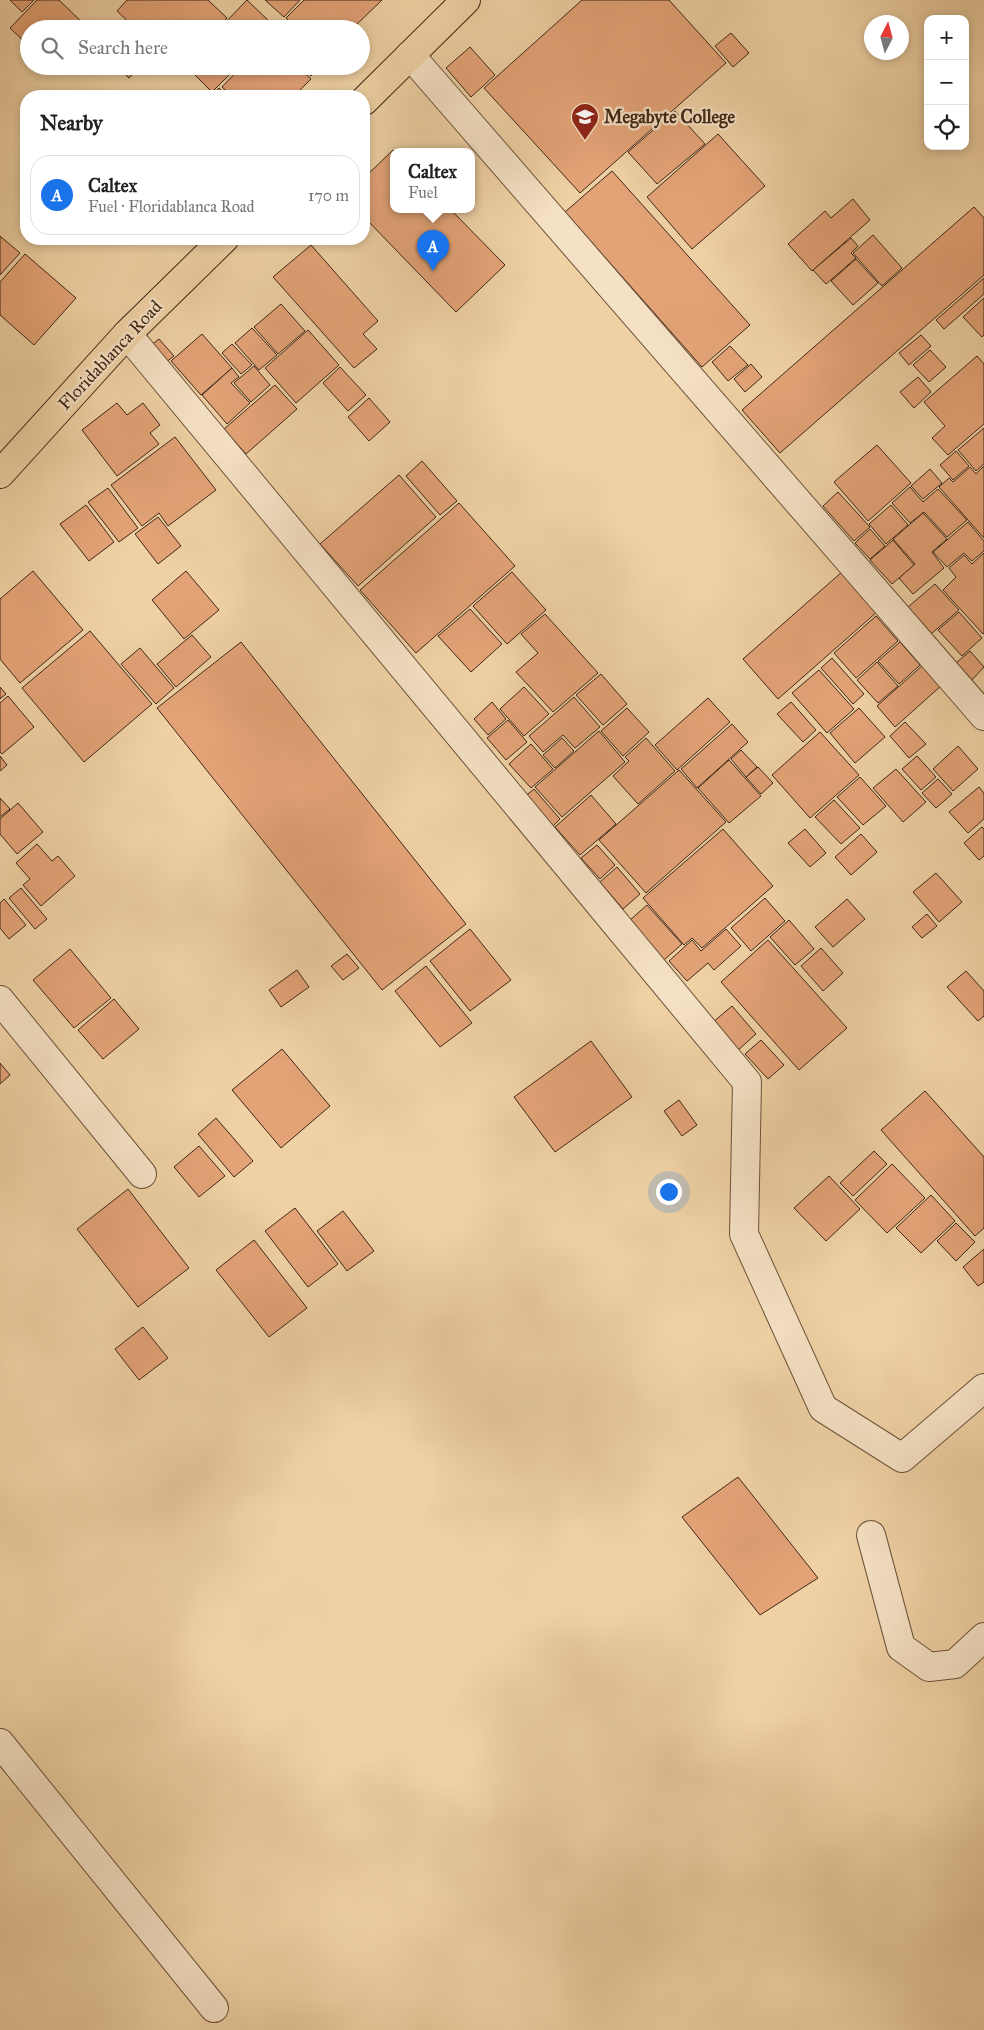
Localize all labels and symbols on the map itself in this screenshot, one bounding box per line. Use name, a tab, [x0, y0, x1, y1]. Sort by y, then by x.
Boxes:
north arrow	[864, 15, 909, 60]
school or university icon: Megabyte College	[570, 102, 600, 141]
place label: Megabyte College	[604, 106, 736, 129]
pin: A	[417, 230, 449, 271]
street label: Floridablanca Road	[53, 295, 167, 415]
your location	[656, 1179, 682, 1205]

